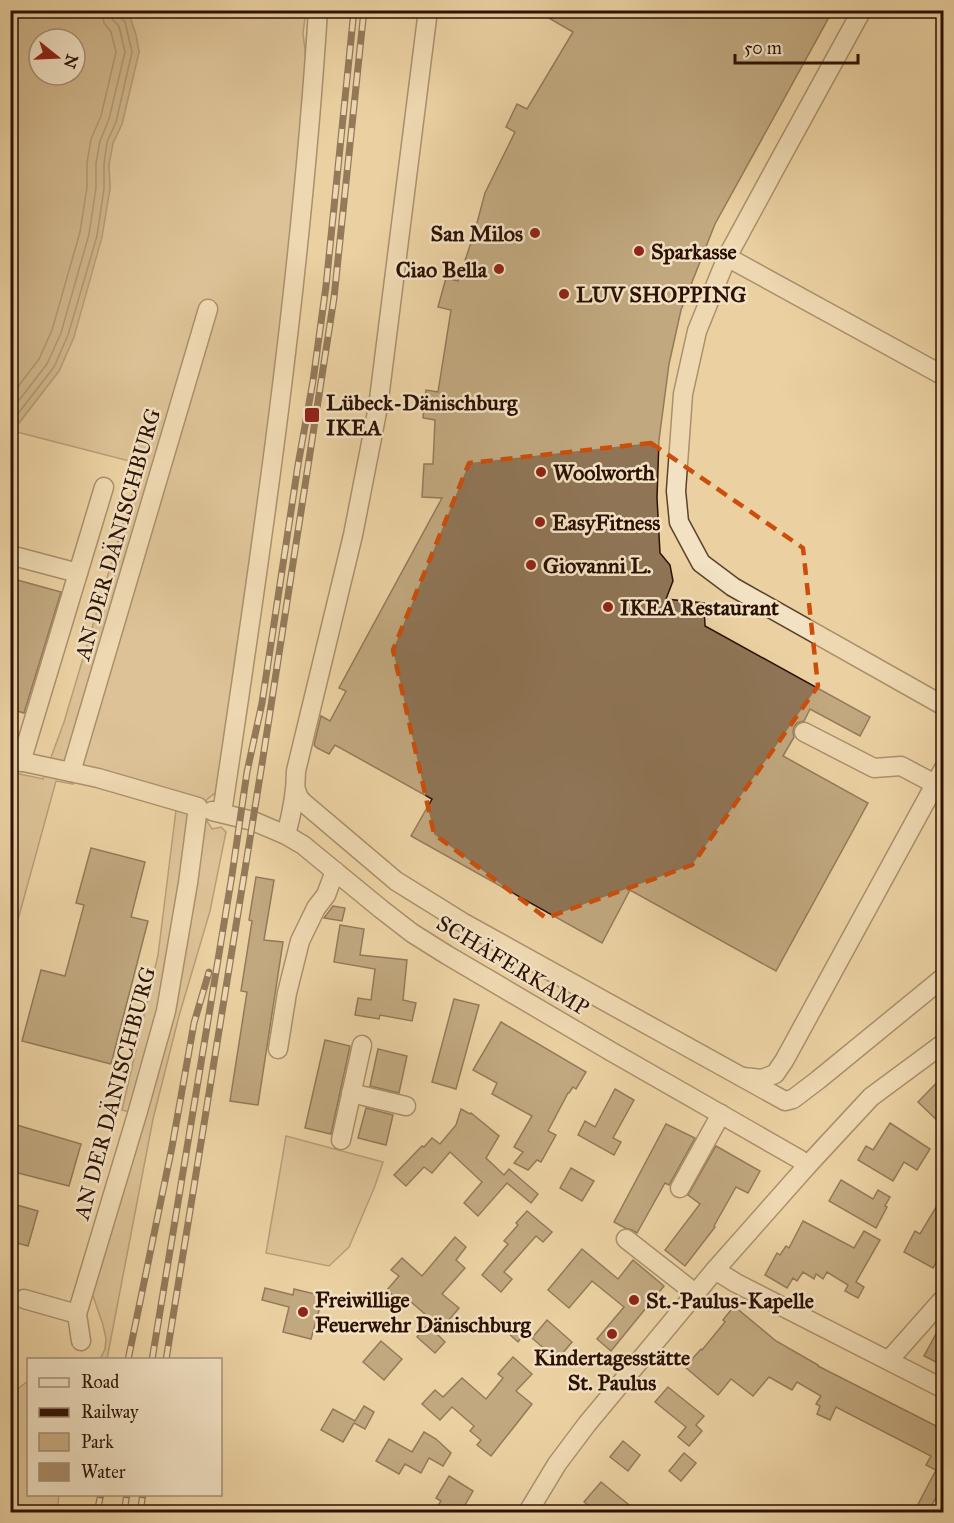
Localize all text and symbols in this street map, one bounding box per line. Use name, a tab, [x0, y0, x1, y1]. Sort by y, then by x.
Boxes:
north arrow	[27, 27, 87, 87]
scale bar	[735, 27, 858, 65]
text: 50 m	[744, 37, 782, 59]
text: N	[60, 52, 82, 71]
place label: San Milos	[431, 220, 523, 247]
marker: San Milos	[528, 226, 542, 240]
place label: Sparkasse	[651, 238, 737, 265]
marker: Sparkasse	[632, 244, 646, 258]
place label: Ciao Bella	[396, 256, 488, 283]
marker: Ciao Bella	[492, 262, 506, 276]
place label: LUV SHOPPING	[576, 281, 746, 308]
marker: LUV SHOPPING	[557, 287, 571, 301]
place label: Lübeck-Dänischburg IKEA	[326, 389, 518, 441]
street label: AN DER DÄNISCHBURG	[68, 405, 166, 664]
marker: Lübeck-Dänischburg IKEA	[303, 406, 321, 424]
place label: Woolworth	[553, 459, 656, 486]
marker: Woolworth	[534, 465, 548, 479]
place label: EasyFitness	[552, 509, 660, 536]
marker: EasyFitness	[533, 515, 547, 529]
place label: Giovanni L.	[543, 552, 651, 579]
marker: Giovanni L.	[524, 558, 538, 572]
place label: IKEA Restaurant	[620, 594, 779, 621]
marker: IKEA Restaurant	[601, 600, 615, 614]
street label: SCHÄFERKAMP	[432, 909, 594, 1022]
street label: AN DER DÄNISCHBURG	[67, 964, 161, 1223]
place label: Freiwillige Feuerwehr Dänischburg	[315, 1286, 531, 1338]
place label: St.-Paulus-Kapelle	[646, 1287, 814, 1314]
marker: St.-Paulus-Kapelle	[627, 1293, 641, 1307]
marker: Freiwillige Feuerwehr Dänischburg	[296, 1305, 310, 1319]
marker: Kindertagesstätte St. Paulus	[605, 1327, 619, 1341]
place label: Kindertagesstätte St. Paulus	[534, 1344, 690, 1396]
legend	[27, 1358, 222, 1496]
text: Road	[81, 1371, 119, 1393]
text: Railway	[81, 1401, 139, 1423]
text: Park	[81, 1431, 114, 1453]
text: Water	[81, 1461, 126, 1483]

